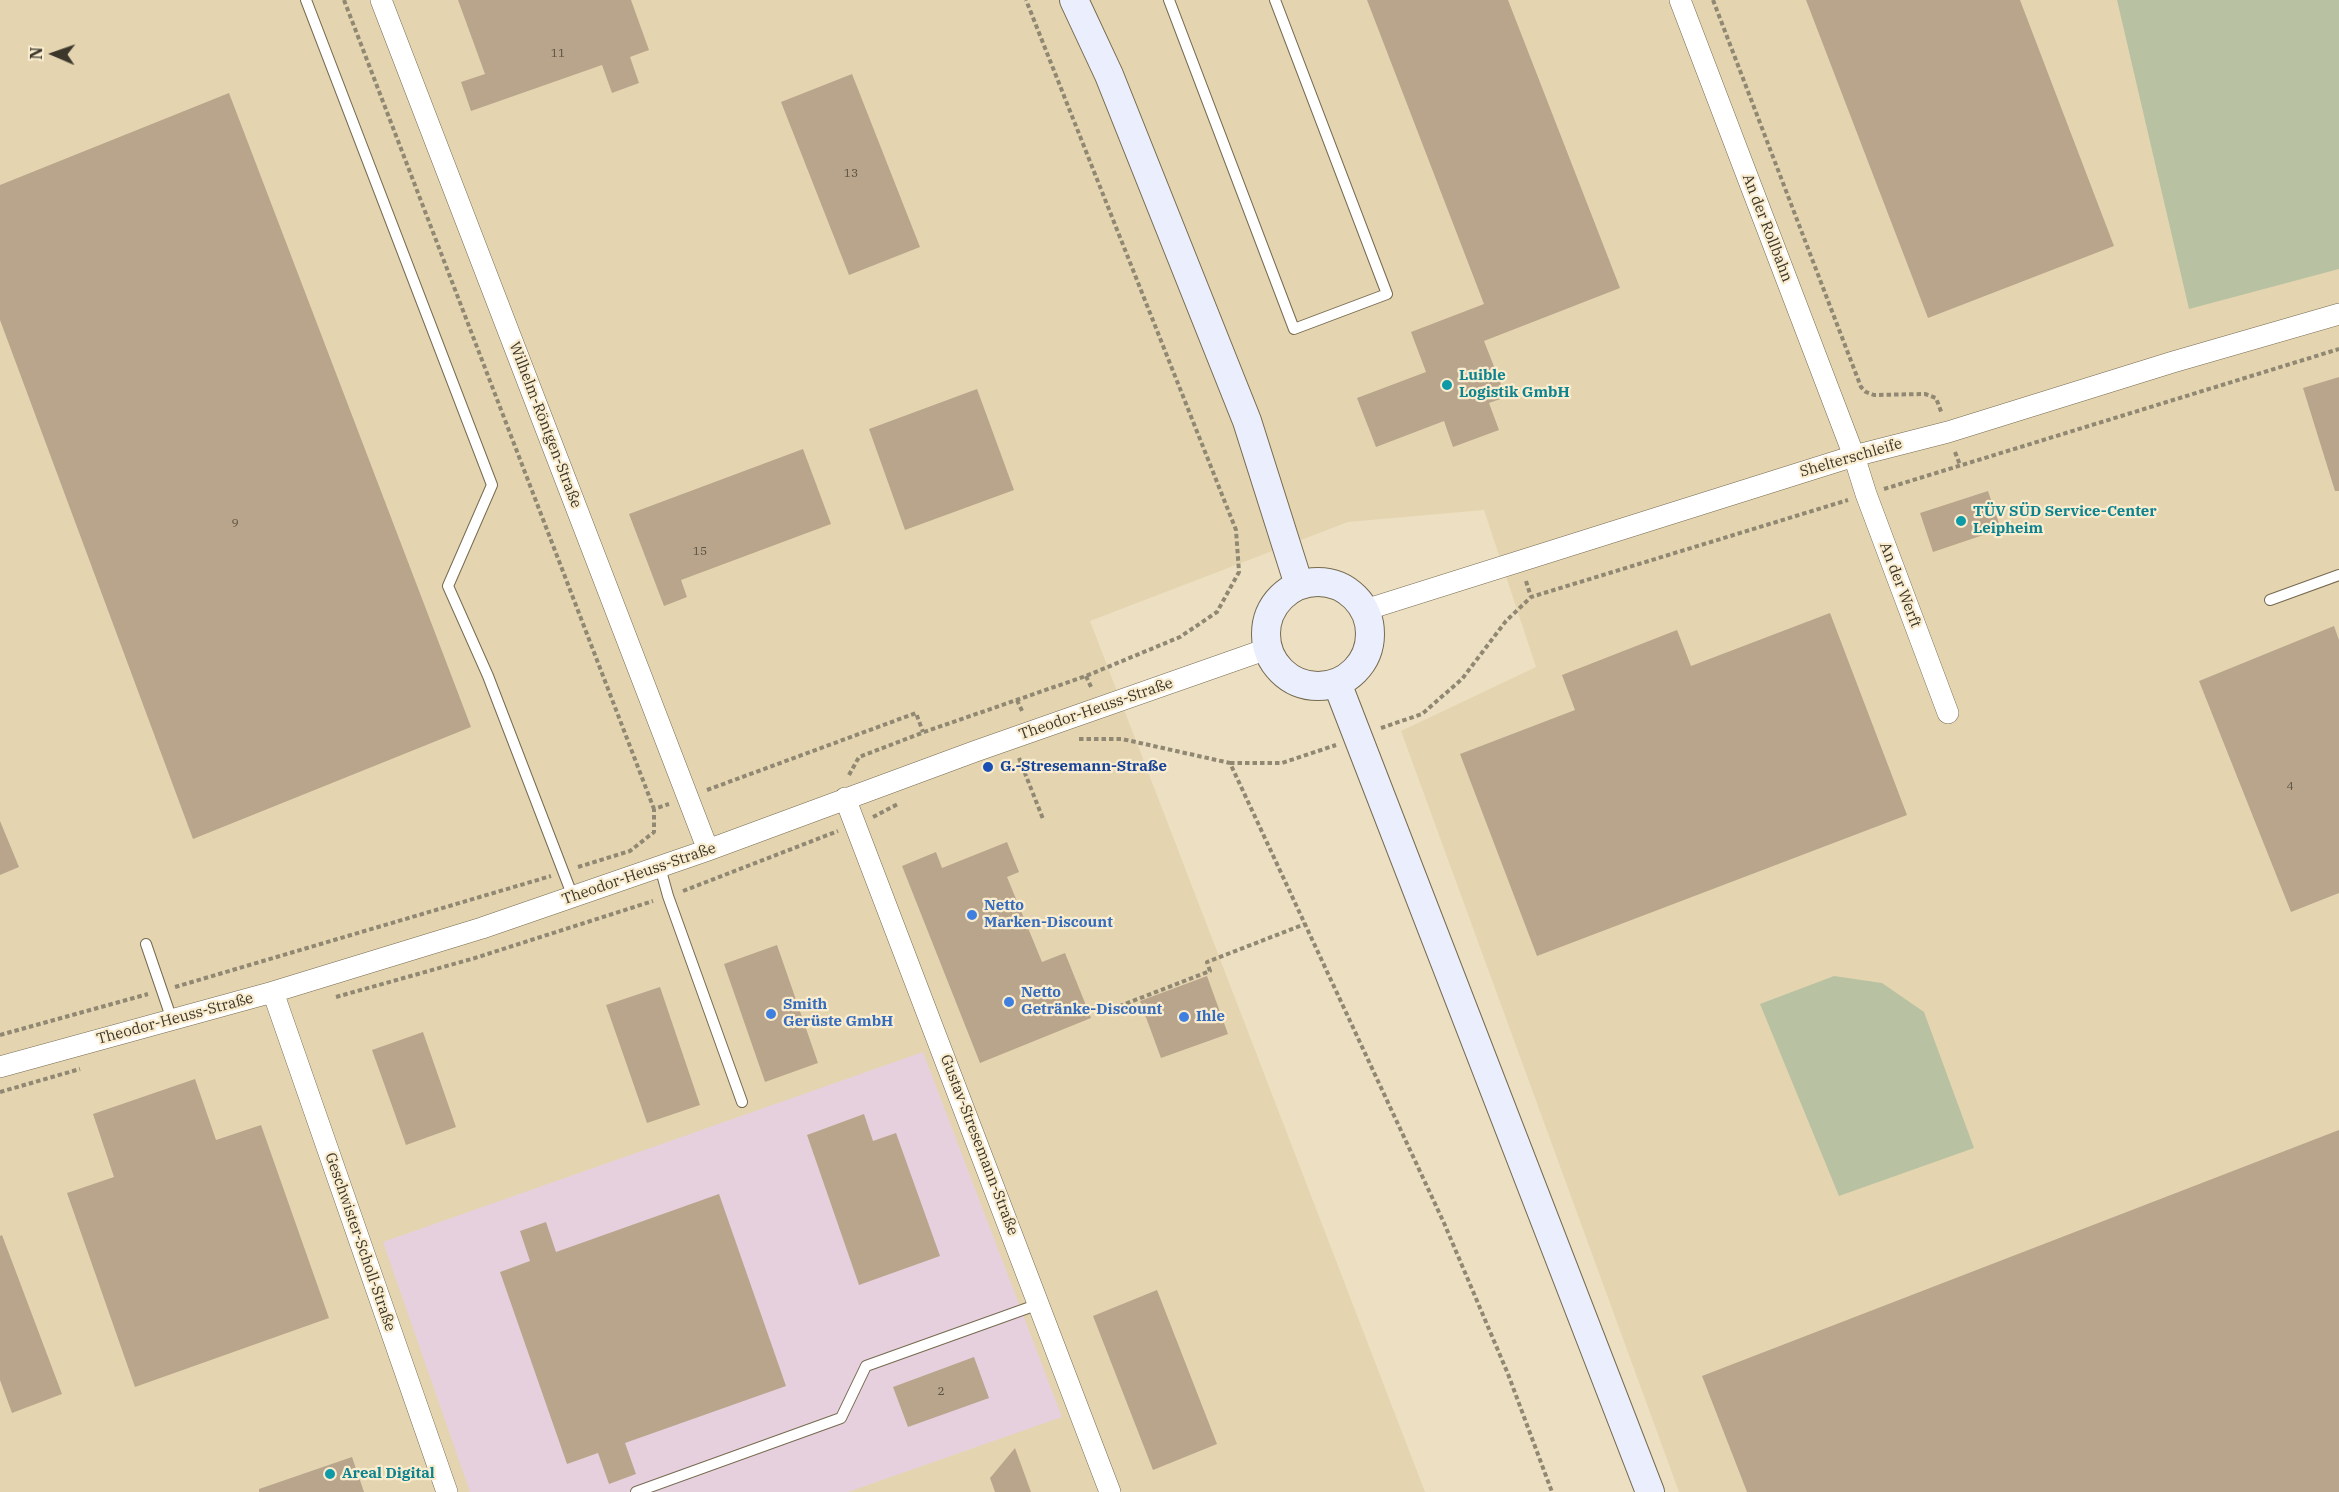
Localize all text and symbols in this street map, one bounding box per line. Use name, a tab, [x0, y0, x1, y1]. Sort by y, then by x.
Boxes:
north arrow	[24, 24, 84, 84]
text: N	[26, 47, 46, 60]
house number: 11	[551, 47, 565, 61]
house number: 13	[844, 167, 858, 181]
street label: An der Rollbahn	[1738, 171, 1796, 285]
street label: Wilhelm-Röntgen-Straße	[505, 339, 585, 511]
place label: Luible Logistik GmbH	[1459, 367, 1570, 402]
marker: Luible Logistik GmbH	[1440, 378, 1454, 392]
street label: Shelterschleife	[1798, 435, 1904, 481]
place label: TÜV SÜD Service-Center Leipheim	[1973, 503, 2157, 538]
marker: TÜV SÜD Service-Center Leipheim	[1954, 514, 1968, 528]
house number: 9	[231, 517, 239, 531]
street label: An der Werft	[1876, 540, 1924, 630]
house number: 15	[693, 545, 707, 559]
street label: Theodor-Heuss-Straße	[1017, 674, 1175, 744]
place label: G.-Stresemann-Straße	[1000, 758, 1167, 776]
marker: G.-Stresemann-Straße	[981, 760, 995, 774]
house number: 4	[2286, 780, 2294, 794]
street label: Theodor-Heuss-Straße	[560, 839, 718, 909]
place label: Netto Marken-Discount	[984, 897, 1113, 932]
marker: Netto Marken-Discount	[965, 908, 979, 922]
place label: Netto Getränke-Discount	[1021, 984, 1162, 1019]
street label: Theodor-Heuss-Straße	[95, 989, 255, 1049]
marker: Netto Getränke-Discount	[1002, 995, 1016, 1009]
place label: Smith Gerüste GmbH	[783, 996, 893, 1031]
marker: Smith Gerüste GmbH	[764, 1007, 778, 1021]
place label: Ihle	[1196, 1008, 1225, 1026]
marker: Ihle	[1177, 1010, 1191, 1024]
street label: Gustav-Stresemann-Straße	[936, 1052, 1022, 1238]
street label: Geschwister-Scholl-Straße	[321, 1150, 399, 1334]
house number: 2	[937, 1385, 945, 1399]
place label: Areal Digital	[342, 1465, 435, 1483]
marker: Areal Digital	[323, 1467, 337, 1481]

